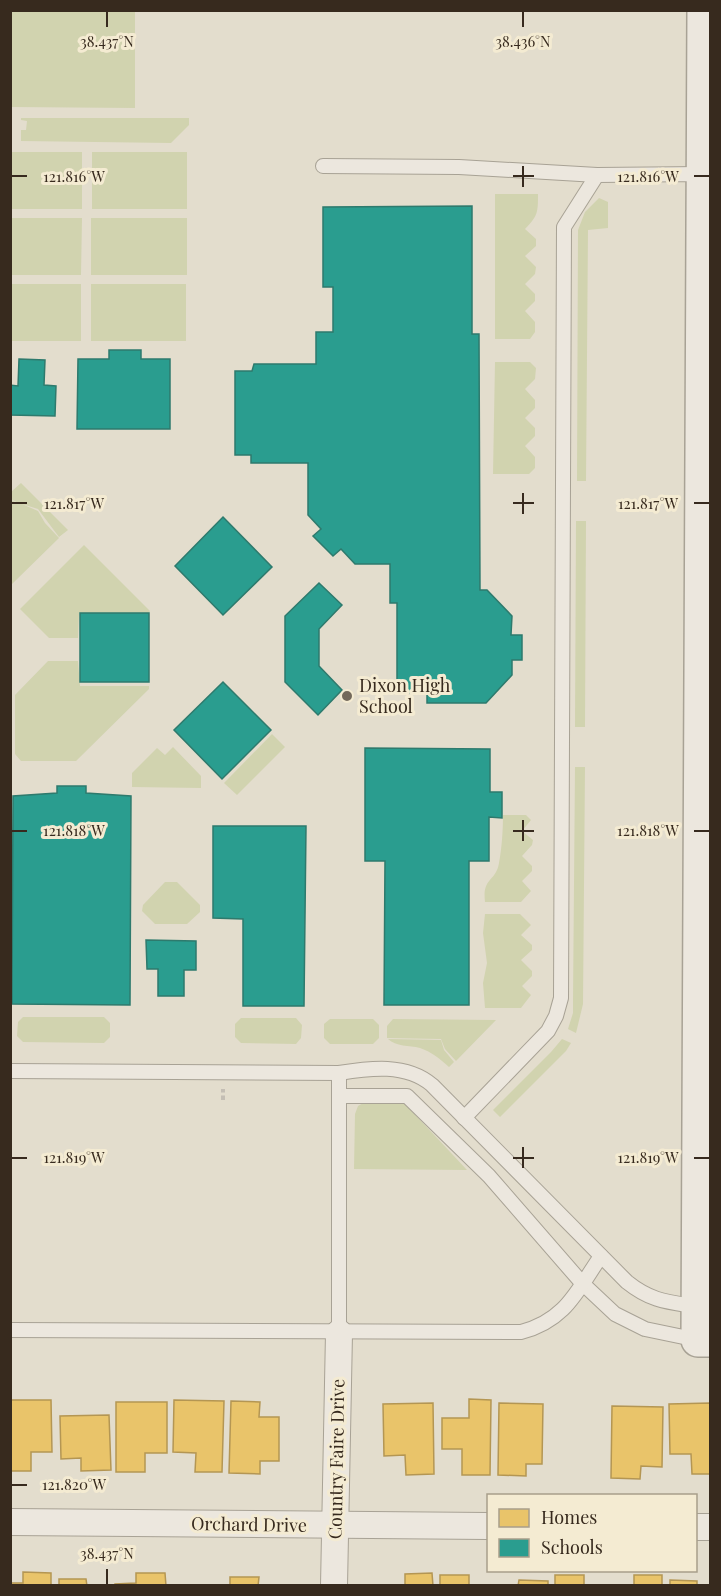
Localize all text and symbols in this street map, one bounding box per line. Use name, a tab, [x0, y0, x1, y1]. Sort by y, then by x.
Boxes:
text: 38.437°N	[80, 31, 134, 51]
text: 38.436°N	[495, 31, 551, 51]
text: 121.816°W	[43, 166, 105, 186]
text: 121.816°W	[617, 166, 679, 186]
text: 121.817°W	[44, 493, 104, 513]
text: 121.817°W	[618, 493, 678, 513]
place label: Dixon High School	[359, 673, 451, 718]
marker: Dixon High School	[340, 689, 354, 703]
text: 121.818°W	[43, 820, 105, 840]
text: 121.818°W	[617, 820, 679, 840]
text: 121.819°W	[43, 1147, 105, 1167]
text: 121.819°W	[617, 1147, 679, 1167]
street label: Country Faire Drive	[323, 1379, 349, 1539]
text: 121.820°W	[42, 1474, 107, 1494]
legend	[487, 1494, 697, 1572]
text: Homes	[541, 1505, 597, 1529]
street label: Orchard Drive	[191, 1511, 307, 1537]
text: Schools	[541, 1535, 603, 1559]
text: 38.437°N	[80, 1543, 134, 1563]

